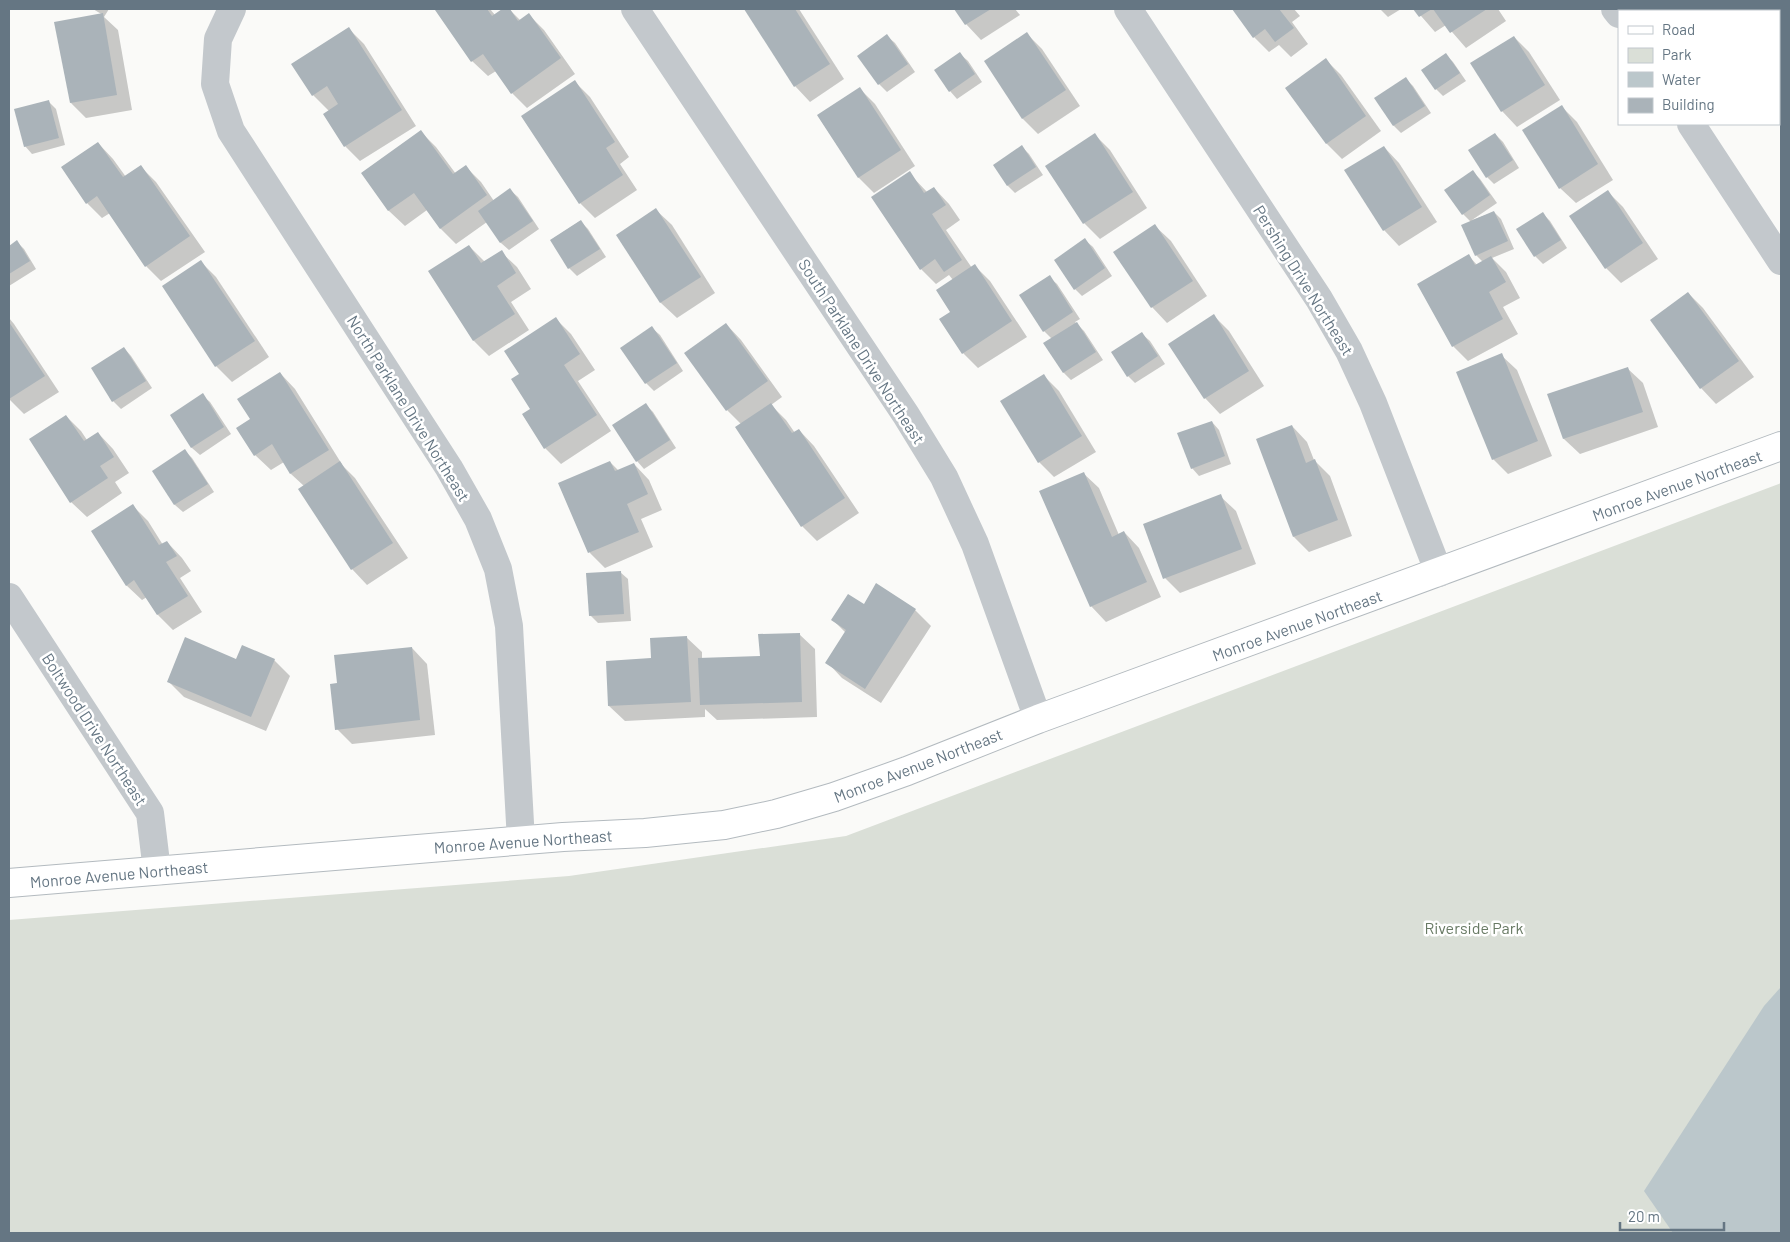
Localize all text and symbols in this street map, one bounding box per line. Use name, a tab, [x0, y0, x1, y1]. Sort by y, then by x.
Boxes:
legend	[1618, 10, 1780, 125]
text: Road	[1662, 20, 1695, 38]
text: Park	[1662, 45, 1692, 63]
text: Water	[1662, 70, 1701, 88]
text: Building	[1662, 95, 1715, 113]
street label: Pershing Drive Northeast	[1250, 202, 1358, 358]
street label: South Parklane Drive Northeast	[795, 255, 929, 447]
street label: North Parklane Drive Northeast	[344, 312, 474, 504]
street label: Monroe Avenue Northeast	[1590, 445, 1764, 525]
street label: Monroe Avenue Northeast	[1210, 585, 1384, 665]
street label: Boltwood Drive Northeast	[39, 649, 151, 809]
street label: Monroe Avenue Northeast	[831, 724, 1005, 806]
street label: Monroe Avenue Northeast	[433, 825, 613, 857]
street label: Monroe Avenue Northeast	[29, 857, 209, 891]
park label: Riverside Park	[1424, 918, 1524, 937]
scale bar	[1620, 1200, 1724, 1232]
text: 20 m	[1628, 1207, 1660, 1225]

